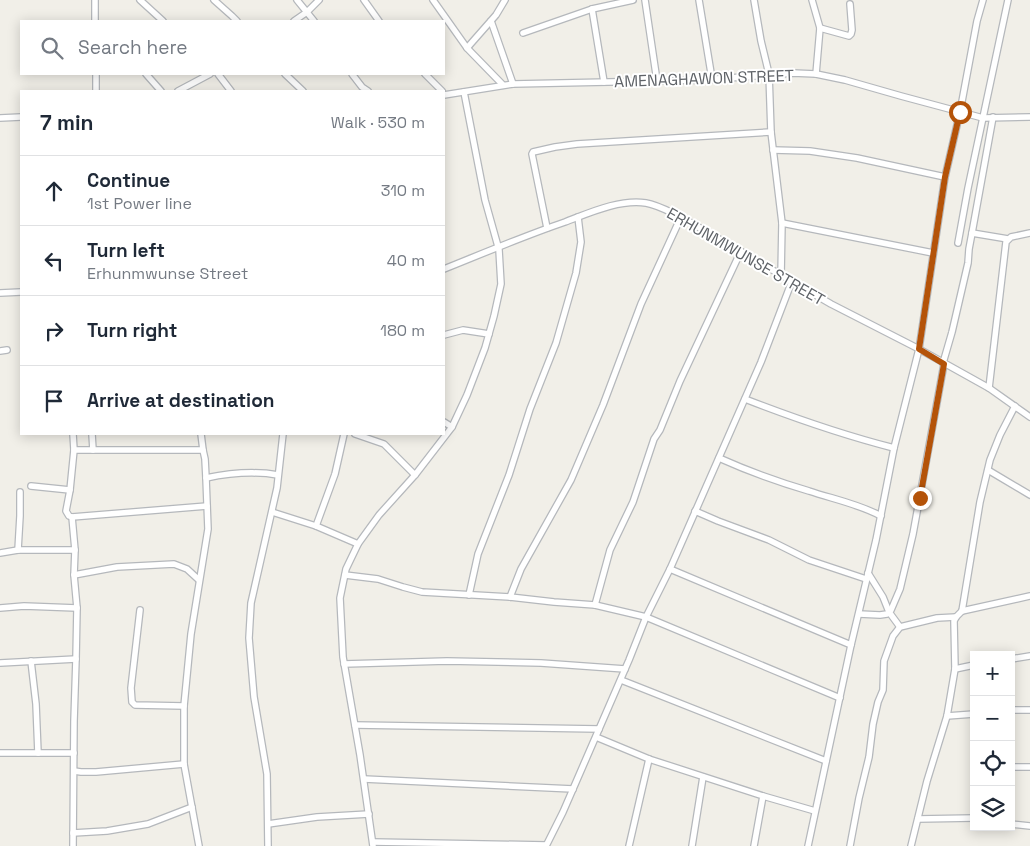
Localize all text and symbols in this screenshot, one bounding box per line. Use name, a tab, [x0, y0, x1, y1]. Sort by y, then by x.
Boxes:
search box	[20, 20, 445, 75]
icon: search	[38, 34, 66, 62]
text: Search here	[78, 35, 188, 60]
street label: AMENAGHAWON STREET	[614, 65, 794, 92]
route start	[949, 101, 972, 124]
text: 7 min	[40, 109, 93, 136]
text: Walk · 530 m	[331, 112, 425, 133]
text: Continue	[87, 168, 170, 193]
icon: ahead	[40, 177, 68, 205]
text: 310 m	[381, 180, 425, 201]
text: 1st Power line	[87, 193, 192, 214]
street label: ERHUNMWUNSE STREET	[663, 203, 829, 310]
text: Turn left	[87, 238, 165, 263]
icon: left	[40, 247, 68, 275]
text: 40 m	[387, 250, 425, 271]
text: Erhunmwunse Street	[87, 263, 248, 284]
icon: right	[40, 317, 68, 345]
text: Turn right	[87, 318, 177, 343]
text: 180 m	[380, 320, 425, 341]
icon: arrive	[40, 387, 68, 415]
text: Arrive at destination	[87, 388, 275, 413]
route end	[909, 487, 932, 510]
map controls	[970, 651, 1015, 831]
button: +	[970, 651, 1015, 696]
button: −	[970, 696, 1015, 741]
button: locate	[970, 741, 1015, 786]
button: layers	[970, 786, 1015, 831]

